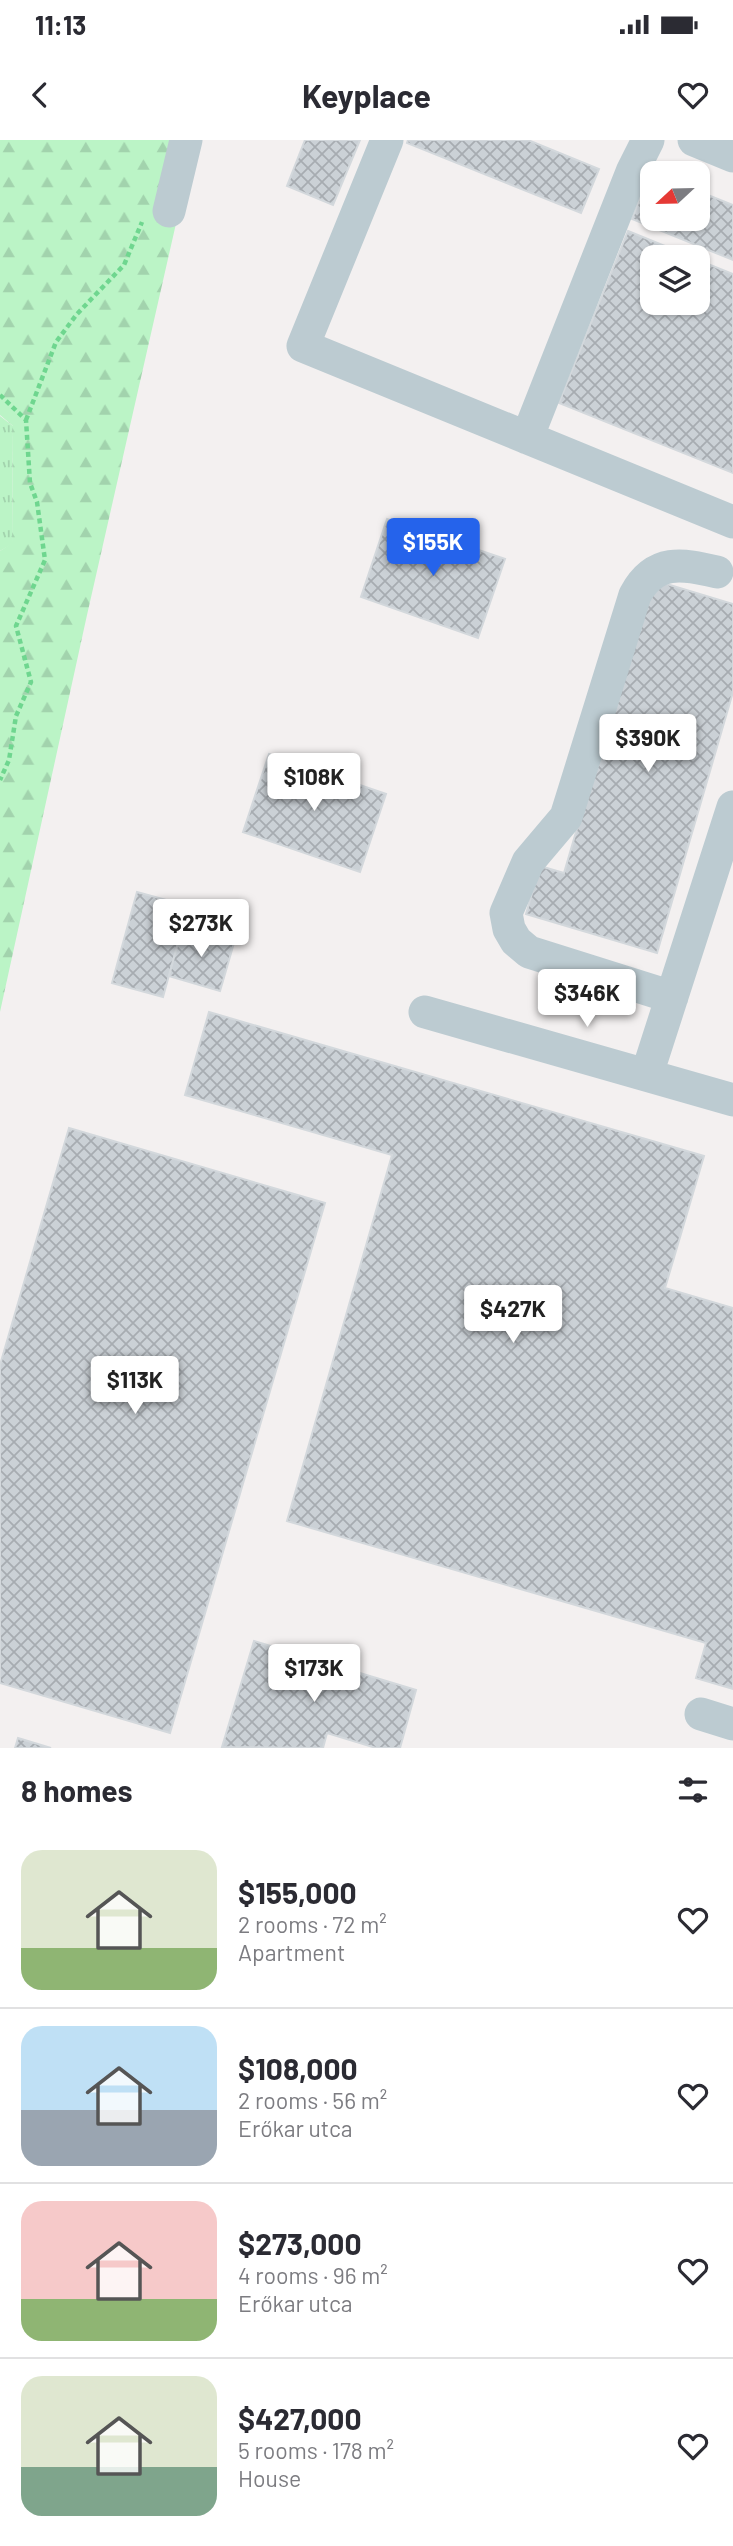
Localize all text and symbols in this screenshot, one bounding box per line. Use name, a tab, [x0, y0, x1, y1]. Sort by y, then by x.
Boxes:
text: 11:13	[35, 9, 86, 40]
icon: back	[21, 76, 59, 114]
text: Keyplace	[302, 76, 431, 114]
icon: heart	[674, 76, 712, 114]
north arrow	[640, 161, 710, 231]
map controls	[640, 161, 710, 315]
button: layers	[640, 245, 710, 315]
pin: $155K	[384, 518, 482, 578]
text: $155K	[403, 527, 463, 555]
pin: $390K	[599, 714, 697, 774]
text: $390K	[615, 723, 681, 751]
pin: $108K	[265, 754, 363, 813]
text: $108K	[283, 762, 345, 790]
pin: $273K	[152, 900, 250, 959]
text: $273K	[169, 908, 233, 936]
pin: $346K	[538, 970, 636, 1029]
text: $346K	[554, 978, 620, 1006]
pin: $427K	[464, 1286, 562, 1345]
text: $427K	[480, 1294, 546, 1322]
pin: $113K	[86, 1356, 184, 1416]
text: $113K	[107, 1365, 163, 1393]
pin: $173K	[265, 1644, 363, 1704]
text: $173K	[284, 1653, 344, 1681]
icon: filters	[674, 1771, 712, 1809]
text: 8 homes	[21, 1772, 132, 1808]
text: $155,000	[238, 1874, 357, 1910]
icon: home	[77, 1878, 161, 1962]
icon: heart	[674, 1901, 712, 1939]
text: 2 rooms · 72 m²	[238, 1910, 387, 1938]
text: Apartment	[238, 1938, 345, 1966]
text: $108,000	[238, 2050, 358, 2086]
icon: home	[77, 2054, 161, 2138]
icon: heart	[674, 2077, 712, 2115]
text: 2 rooms · 56 m²	[238, 2086, 387, 2114]
text: Erőkar utca	[238, 2114, 353, 2142]
text: $273,000	[238, 2225, 362, 2261]
icon: home	[77, 2229, 161, 2313]
icon: heart	[674, 2252, 712, 2290]
text: 4 rooms · 96 m²	[238, 2261, 388, 2289]
text: Erőkar utca	[238, 2289, 353, 2317]
text: $427,000	[238, 2400, 361, 2436]
icon: home	[77, 2404, 161, 2488]
icon: heart	[674, 2427, 712, 2465]
text: 5 rooms · 178 m²	[238, 2436, 394, 2464]
text: House	[238, 2464, 301, 2492]

